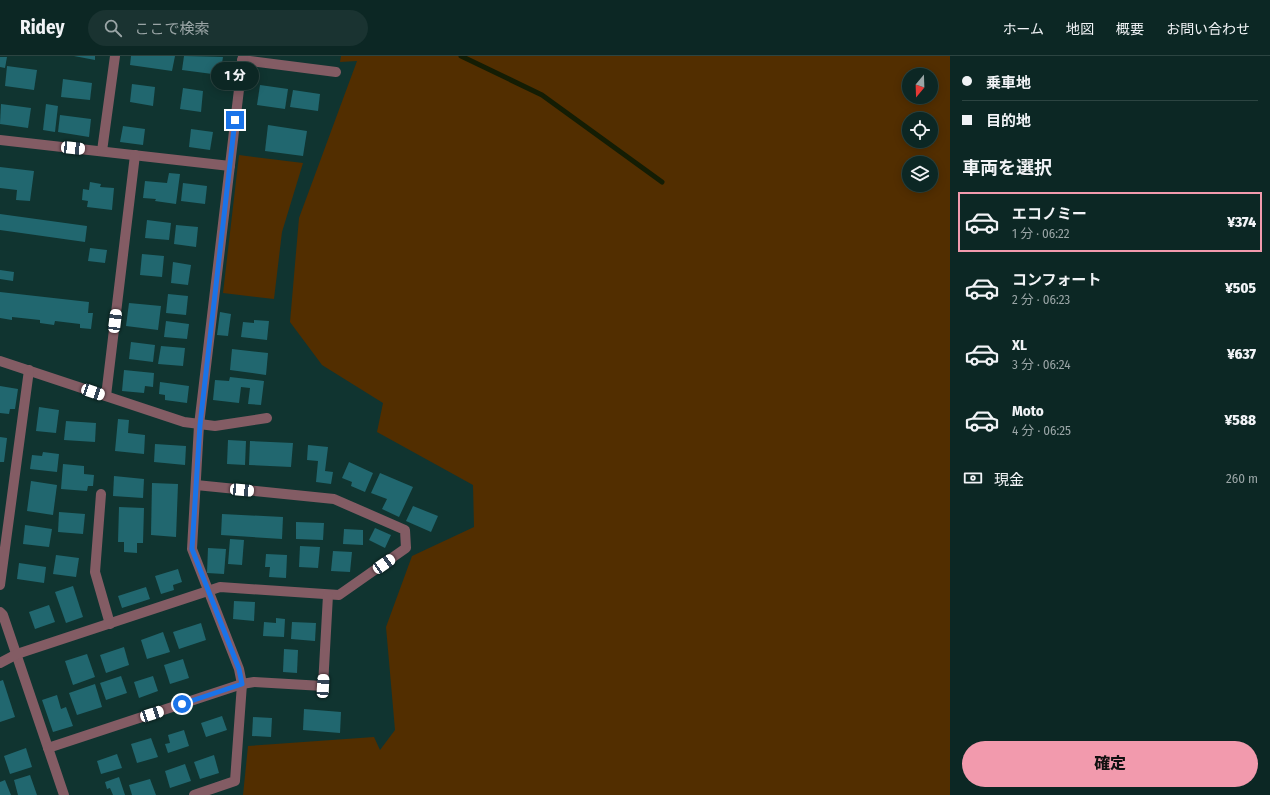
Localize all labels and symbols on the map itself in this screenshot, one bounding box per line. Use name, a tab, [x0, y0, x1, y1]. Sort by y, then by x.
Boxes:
callout: 1 分	[211, 62, 259, 90]
north arrow	[902, 68, 938, 104]
route end	[226, 111, 244, 129]
car	[60, 141, 86, 155]
car	[108, 308, 122, 334]
car	[80, 382, 106, 402]
car	[230, 483, 254, 497]
car	[371, 552, 397, 576]
car	[316, 674, 330, 698]
route start	[173, 695, 191, 713]
car	[139, 705, 165, 723]

